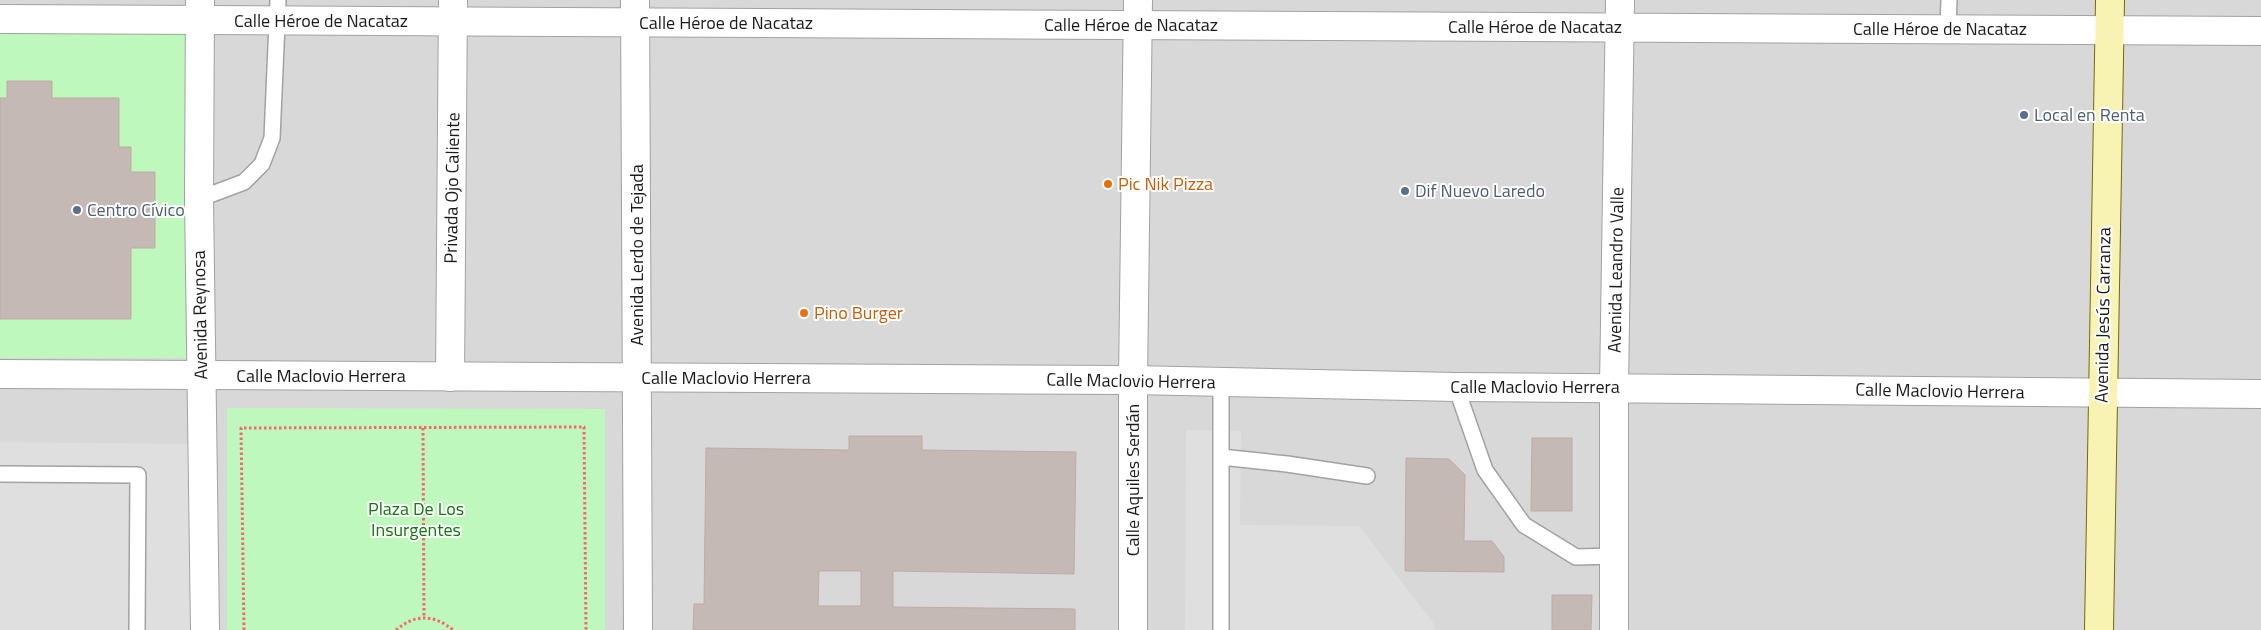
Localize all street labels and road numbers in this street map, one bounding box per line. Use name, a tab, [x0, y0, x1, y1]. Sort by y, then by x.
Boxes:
street label: Calle Héroe de Nacataz	[234, 7, 408, 34]
street label: Calle Héroe de Nacataz	[639, 9, 813, 36]
street label: Calle Héroe de Nacataz	[1044, 11, 1218, 38]
street label: Calle Héroe de Nacataz	[1448, 13, 1622, 40]
street label: Calle Héroe de Nacataz	[1853, 15, 2027, 42]
street label: Privada Ojo Caliente	[437, 112, 466, 264]
street label: Avenida Lerdo de Tejada	[623, 164, 650, 346]
street label: Avenida Leandro Valle	[1601, 187, 1630, 353]
street label: Avenida Jesús Carranza	[2087, 227, 2118, 403]
street label: Avenida Reynosa	[185, 250, 214, 380]
street label: Calle Maclovio Herrera	[236, 362, 406, 389]
street label: Calle Maclovio Herrera	[641, 364, 811, 391]
street label: Calle Maclovio Herrera	[1046, 366, 1216, 395]
street label: Calle Maclovio Herrera	[1450, 373, 1620, 400]
street label: Calle Maclovio Herrera	[1855, 376, 2025, 405]
street label: Calle Aquiles Serdán	[1119, 404, 1146, 556]

